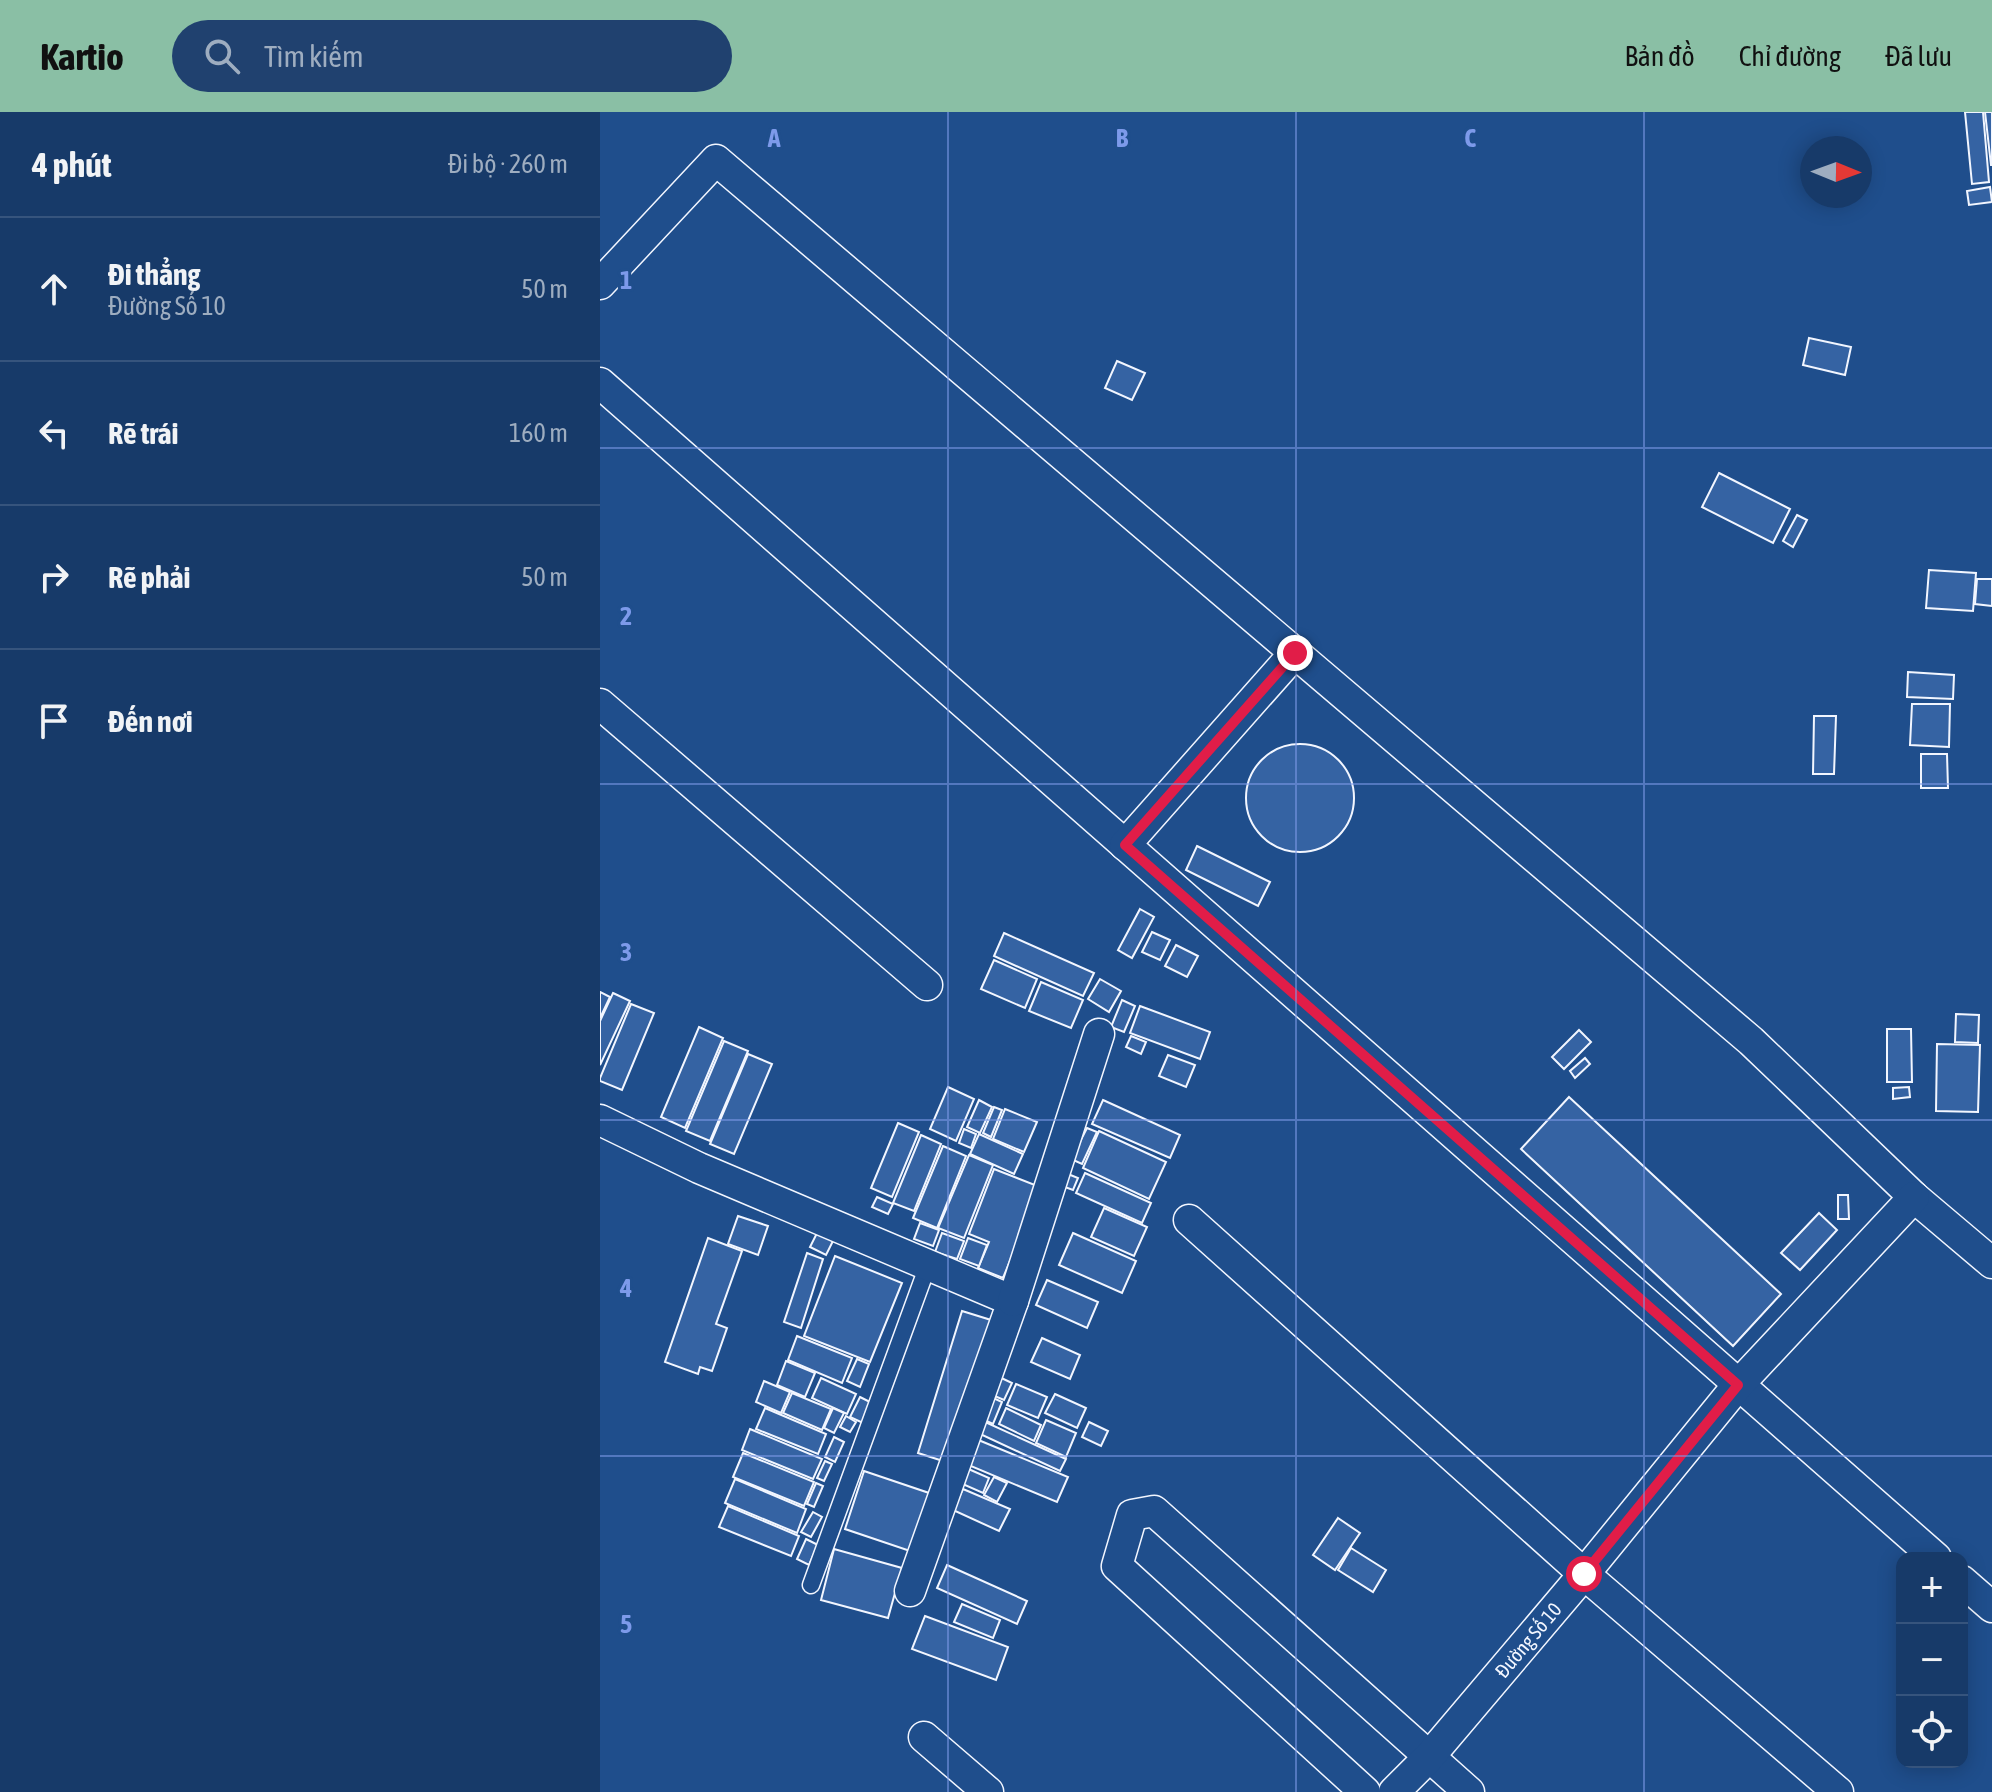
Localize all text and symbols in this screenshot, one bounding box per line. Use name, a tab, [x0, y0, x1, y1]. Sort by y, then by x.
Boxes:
search box	[172, 20, 732, 92]
icon: search	[200, 34, 244, 78]
text: Kartio	[40, 35, 124, 78]
text: Tìm kiếm	[264, 39, 364, 73]
text: Bản đồ	[1624, 40, 1695, 72]
text: Chỉ đường	[1739, 40, 1841, 72]
text: Đã lưu	[1885, 40, 1952, 72]
text: A	[767, 123, 781, 153]
text: B	[1116, 123, 1129, 153]
text: C	[1464, 123, 1476, 153]
north arrow	[1800, 136, 1872, 208]
text: 4 phút	[32, 145, 111, 184]
text: Đi bộ · 260 m	[448, 149, 568, 179]
text: Đi thẳng	[108, 257, 200, 291]
text: 1	[620, 265, 632, 295]
icon: ahead	[32, 267, 76, 311]
text: 50 m	[521, 274, 568, 304]
text: Đường Số 10	[108, 291, 226, 321]
icon: left	[32, 411, 76, 455]
text: Rẽ trái	[108, 416, 178, 450]
text: 160 m	[509, 418, 568, 448]
icon: right	[32, 555, 76, 599]
text: Rẽ phải	[108, 560, 190, 594]
text: 50 m	[521, 562, 568, 592]
text: 2	[620, 601, 632, 631]
route end	[1277, 635, 1313, 671]
icon: arrive	[32, 699, 76, 743]
text: Đến nơi	[108, 704, 193, 738]
text: 3	[620, 937, 632, 967]
text: 4	[619, 1273, 632, 1303]
map controls	[1896, 1552, 1968, 1768]
button: +	[1896, 1552, 1968, 1624]
route start	[1566, 1556, 1602, 1592]
street label: Đường Số 10	[1490, 1598, 1566, 1682]
text: 5	[620, 1609, 632, 1639]
button: −	[1896, 1624, 1968, 1696]
button: locate	[1896, 1696, 1968, 1768]

